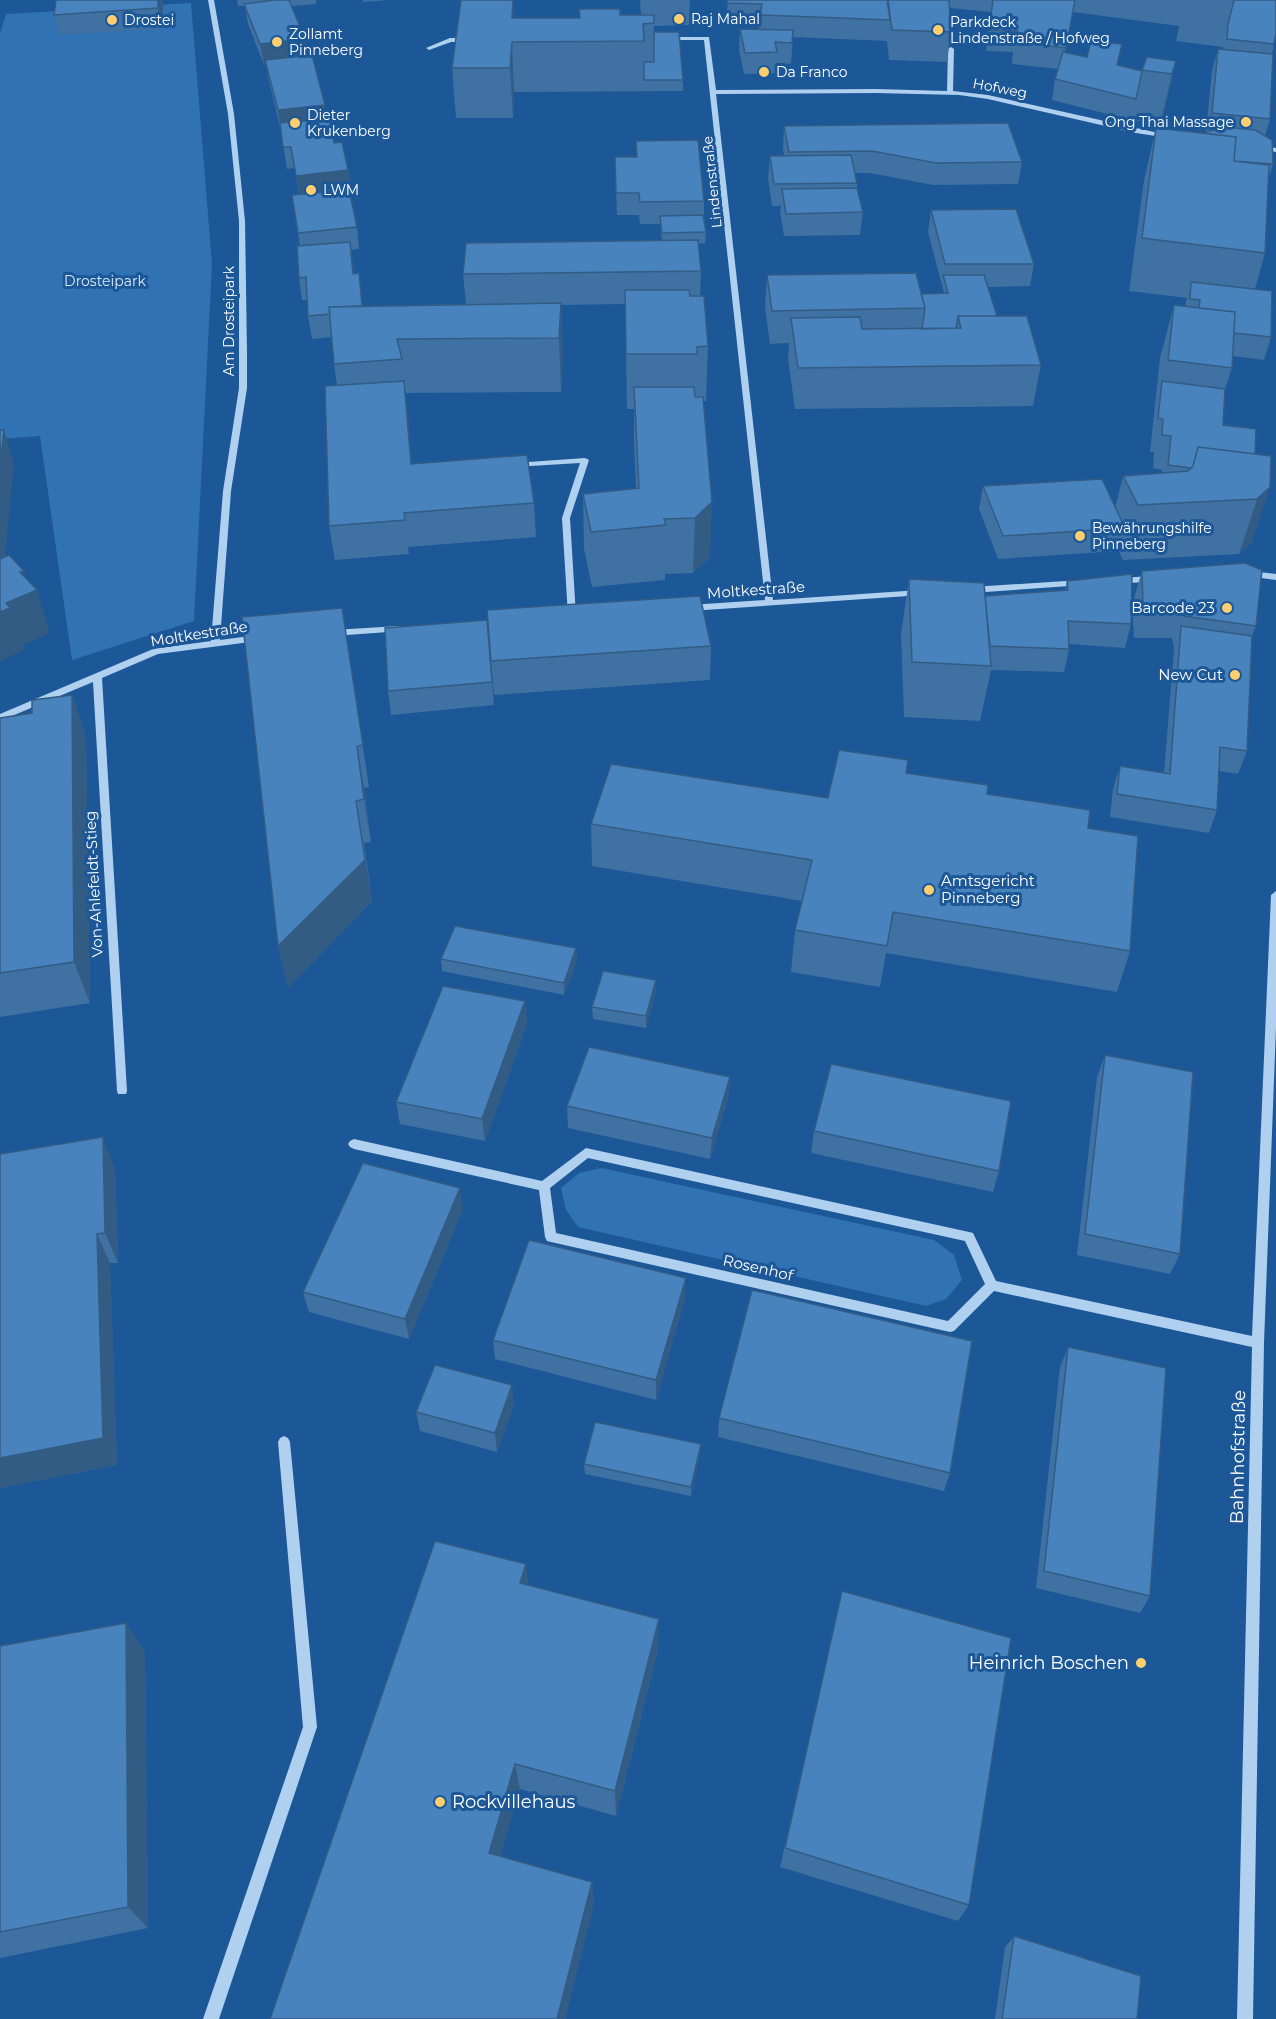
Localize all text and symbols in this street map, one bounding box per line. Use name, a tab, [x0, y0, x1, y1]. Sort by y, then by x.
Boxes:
place label: Raj Mahal	[691, 10, 760, 28]
place label: Drostei	[124, 11, 174, 29]
marker: Raj Mahal	[672, 12, 686, 26]
marker: Drostei	[105, 13, 119, 27]
place label: Parkdeck Lindenstraße / Hofweg	[950, 13, 1110, 47]
marker: Parkdeck Lindenstraße / Hofweg	[931, 23, 945, 37]
place label: Zollamt Pinneberg	[289, 25, 363, 59]
marker: Zollamt Pinneberg	[270, 35, 284, 49]
place label: Da Franco	[776, 63, 848, 81]
marker: Da Franco	[757, 65, 771, 79]
street label: Hofweg	[971, 74, 1029, 102]
place label: Dieter Krukenberg	[307, 106, 391, 140]
place label: Ong Thai Massage	[1105, 113, 1234, 131]
marker: Ong Thai Massage	[1239, 115, 1253, 129]
marker: Dieter Krukenberg	[288, 116, 302, 130]
street label: Lindenstraße	[698, 135, 726, 229]
place label: LWM	[323, 181, 359, 199]
marker: LWM	[304, 183, 318, 197]
street label: Am Drosteipark	[220, 265, 238, 376]
park label: Drosteipark	[64, 272, 147, 290]
place label: Bewährungshilfe Pinneberg	[1092, 519, 1212, 553]
marker: Bewährungshilfe Pinneberg	[1073, 529, 1087, 543]
street label: Moltkestraße	[706, 577, 806, 602]
place label: Barcode 23	[1131, 598, 1215, 617]
marker: Barcode 23	[1220, 601, 1234, 615]
street label: Moltkestraße	[149, 616, 249, 651]
place label: New Cut	[1158, 665, 1223, 684]
marker: New Cut	[1228, 668, 1242, 682]
street label: Von-Ahlefeldt-Stieg	[80, 810, 107, 958]
place label: Amtsgericht Pinneberg	[941, 871, 1035, 907]
marker: Amtsgericht Pinneberg	[922, 883, 936, 897]
street label: Rosenhof	[721, 1250, 796, 1285]
street label: Bahnhofstraße	[1226, 1390, 1250, 1524]
place label: Heinrich Boschen	[969, 1652, 1129, 1674]
marker: Heinrich Boschen	[1134, 1656, 1148, 1670]
place label: Rockvillehaus	[452, 1791, 576, 1813]
marker: Rockvillehaus	[433, 1795, 447, 1809]

